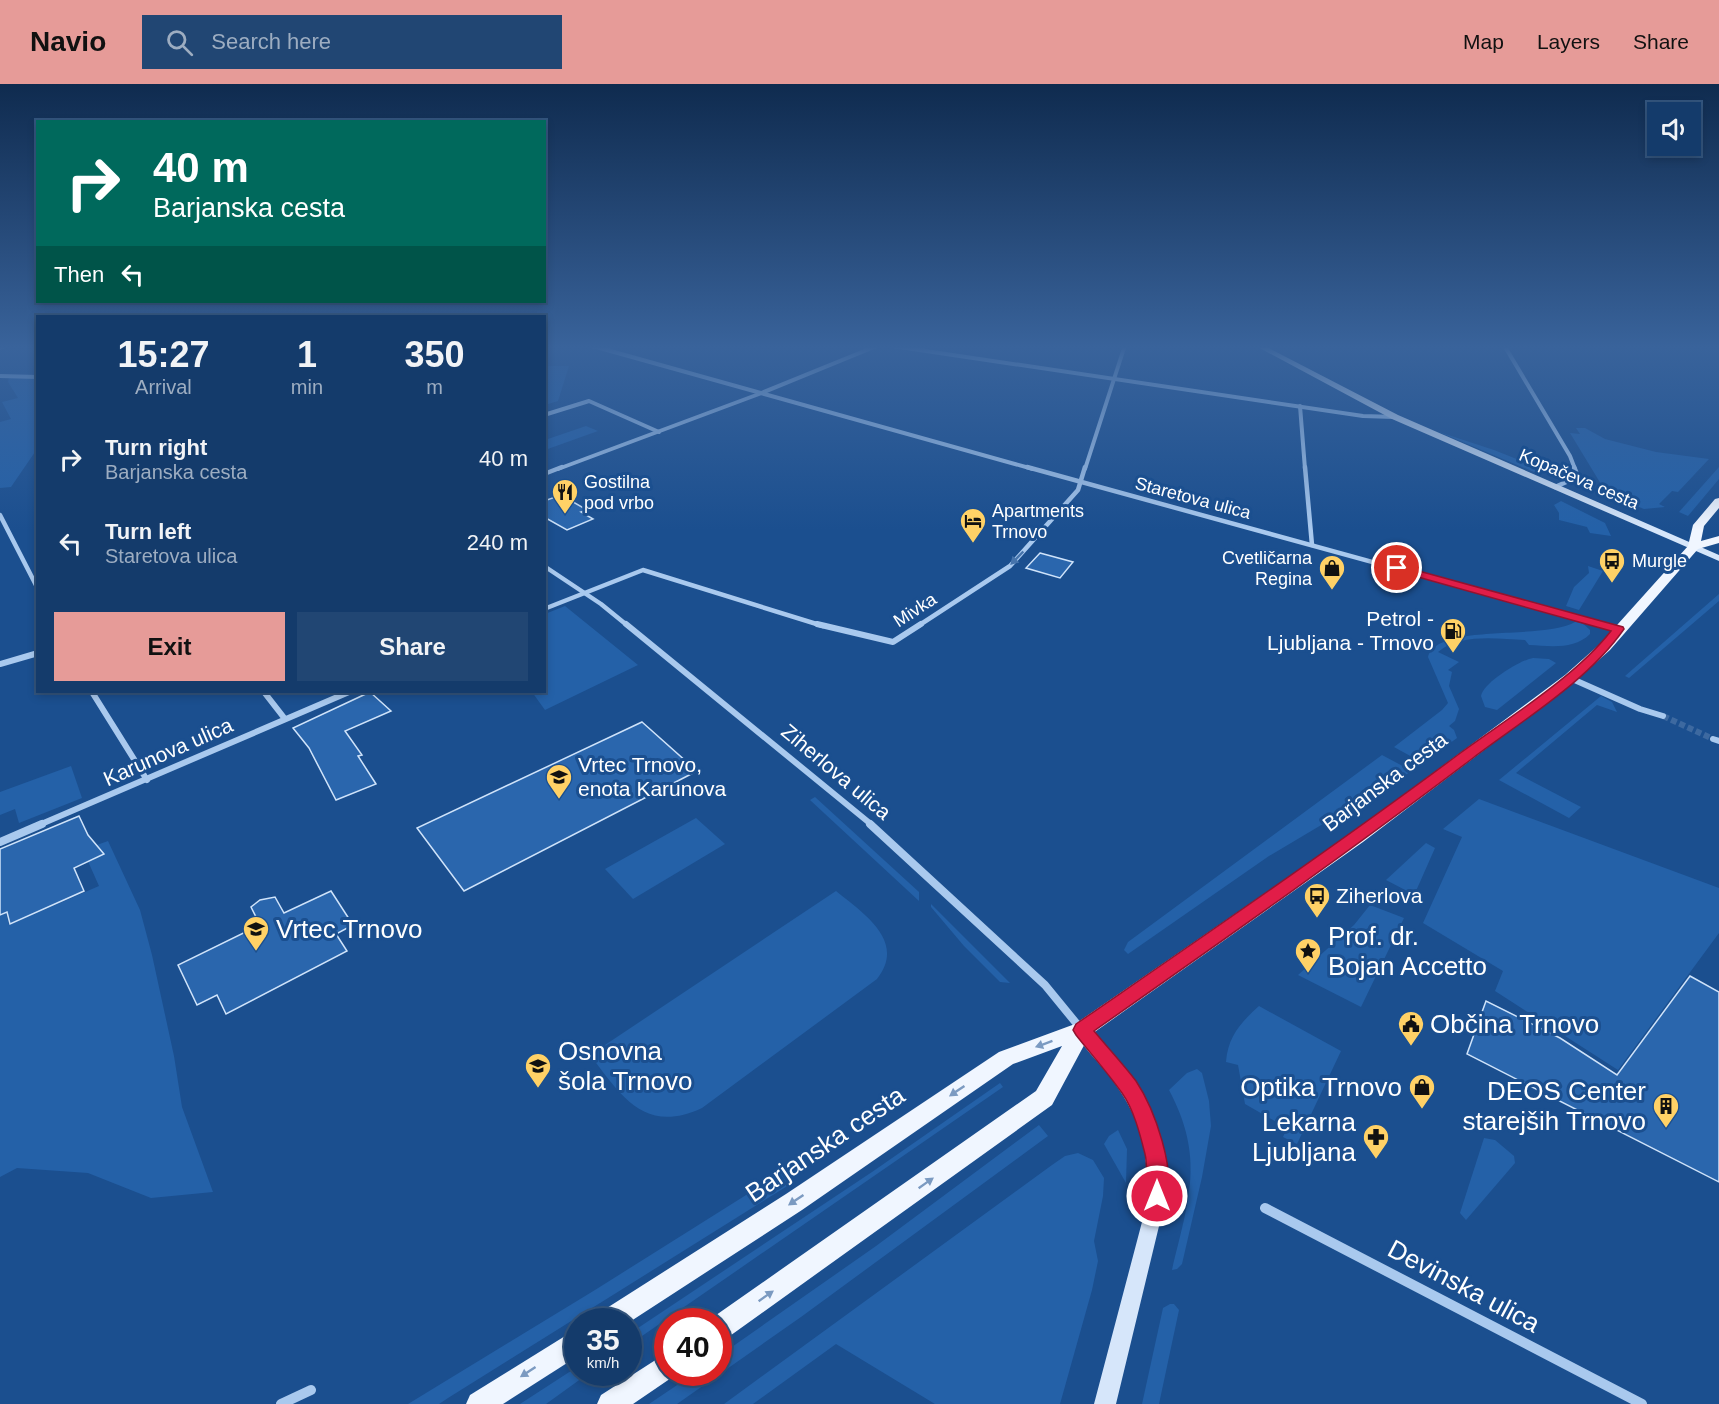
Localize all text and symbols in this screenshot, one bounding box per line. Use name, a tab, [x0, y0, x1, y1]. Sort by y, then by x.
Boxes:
search box	[142, 15, 562, 69]
text: Navio	[30, 26, 106, 57]
icon: search	[163, 26, 196, 59]
text: Search here	[211, 29, 331, 54]
text: Map	[1463, 30, 1504, 53]
text: Layers	[1537, 30, 1600, 53]
text: Share	[1633, 30, 1689, 53]
map controls	[1647, 102, 1701, 156]
button: sound	[1647, 102, 1701, 156]
icon: right	[54, 144, 132, 222]
text: 40 m	[153, 144, 249, 191]
text: Barjanska cesta	[153, 193, 345, 223]
icon: left	[116, 258, 149, 291]
text: Then	[54, 262, 104, 287]
text: 15:27	[117, 334, 209, 375]
text: 1	[297, 334, 317, 375]
text: 350	[404, 334, 465, 375]
text: Arrival	[135, 376, 192, 398]
text: min	[291, 376, 323, 398]
text: m	[426, 376, 443, 398]
text: Turn right	[105, 435, 207, 460]
icon: right	[54, 443, 87, 476]
street label: Kopačeva cesta	[1516, 445, 1643, 514]
text: 40 m	[479, 446, 528, 471]
text: Barjanska cesta	[105, 461, 247, 483]
place label: Gostilna pod vrbo	[584, 472, 654, 513]
street label: Staretova ulica	[1133, 473, 1254, 523]
restaurant icon: Gostilna pod vrbo	[550, 477, 580, 515]
place label: Apartments Trnovo	[992, 501, 1084, 542]
hotel icon: Apartments Trnovo	[958, 506, 988, 544]
text: Turn left	[105, 519, 191, 544]
icon: left	[54, 527, 87, 560]
text: 240 m	[467, 530, 528, 555]
pin	[1371, 542, 1422, 593]
text: Staretova ulica	[105, 545, 237, 567]
bus stop icon: Murgle	[1597, 546, 1627, 584]
place label: Cvetličarna Regina	[1222, 548, 1313, 589]
one-way arrow	[1010, 551, 1024, 566]
icon: arrive	[1380, 551, 1413, 584]
place label: Murgle	[1632, 551, 1687, 571]
shop icon: Cvetličarna Regina	[1317, 553, 1347, 591]
street label: Mivka	[890, 588, 941, 631]
place label: Petrol - Ljubljana - Trnovo	[1267, 607, 1434, 654]
button: Exit	[54, 612, 285, 681]
button: Share	[297, 612, 528, 681]
fuel station icon: Petrol - Ljubljana - Trnovo	[1438, 616, 1468, 654]
street label: Karunova ulica	[100, 713, 236, 790]
street label: Ziherlova ulica	[777, 719, 896, 824]
street label: Barjanska cesta	[1318, 727, 1452, 836]
place label: Vrtec Trnovo, enota Karunova	[578, 753, 727, 800]
school or university icon: Vrtec Trnovo, enota Karunova	[544, 762, 574, 800]
bus stop icon: Ziherlova	[1302, 881, 1332, 919]
place label: Ziherlova	[1336, 884, 1423, 907]
school or university icon: Vrtec Trnovo	[241, 914, 271, 952]
place label: Vrtec Trnovo	[276, 914, 422, 944]
place label: Prof. dr. Bojan Accetto	[1328, 921, 1487, 981]
place icon: Prof. dr. Bojan Accetto	[1293, 936, 1323, 974]
public building icon: Občina Trnovo	[1396, 1009, 1426, 1047]
place label: Občina Trnovo	[1430, 1009, 1599, 1039]
place label: Osnovna šola Trnovo	[558, 1036, 692, 1096]
one-way arrow	[1035, 1039, 1053, 1049]
school or university icon: Osnovna šola Trnovo	[523, 1051, 553, 1089]
place label: Optika Trnovo	[1240, 1072, 1402, 1102]
shop icon: Optika Trnovo	[1407, 1072, 1437, 1110]
place label: DEOS Center starejših Trnovo	[1462, 1076, 1646, 1136]
street label: Barjanska cesta	[740, 1080, 911, 1208]
one-way arrow	[950, 1085, 966, 1097]
building icon: DEOS Center starejših Trnovo	[1651, 1091, 1681, 1129]
place label: Lekarna Ljubljana	[1252, 1107, 1357, 1167]
pharmacy icon: Lekarna Ljubljana	[1361, 1122, 1391, 1160]
position arrow	[1125, 1164, 1189, 1228]
one-way arrow	[917, 1177, 933, 1189]
one-way arrow	[788, 1194, 804, 1205]
street label: Devinska ulica	[1383, 1233, 1546, 1339]
one-way arrow	[758, 1290, 774, 1302]
speed limit sign: 40	[654, 1308, 732, 1386]
text: 35	[586, 1323, 620, 1356]
text: km/h	[587, 1354, 619, 1371]
one-way arrow	[520, 1367, 536, 1378]

